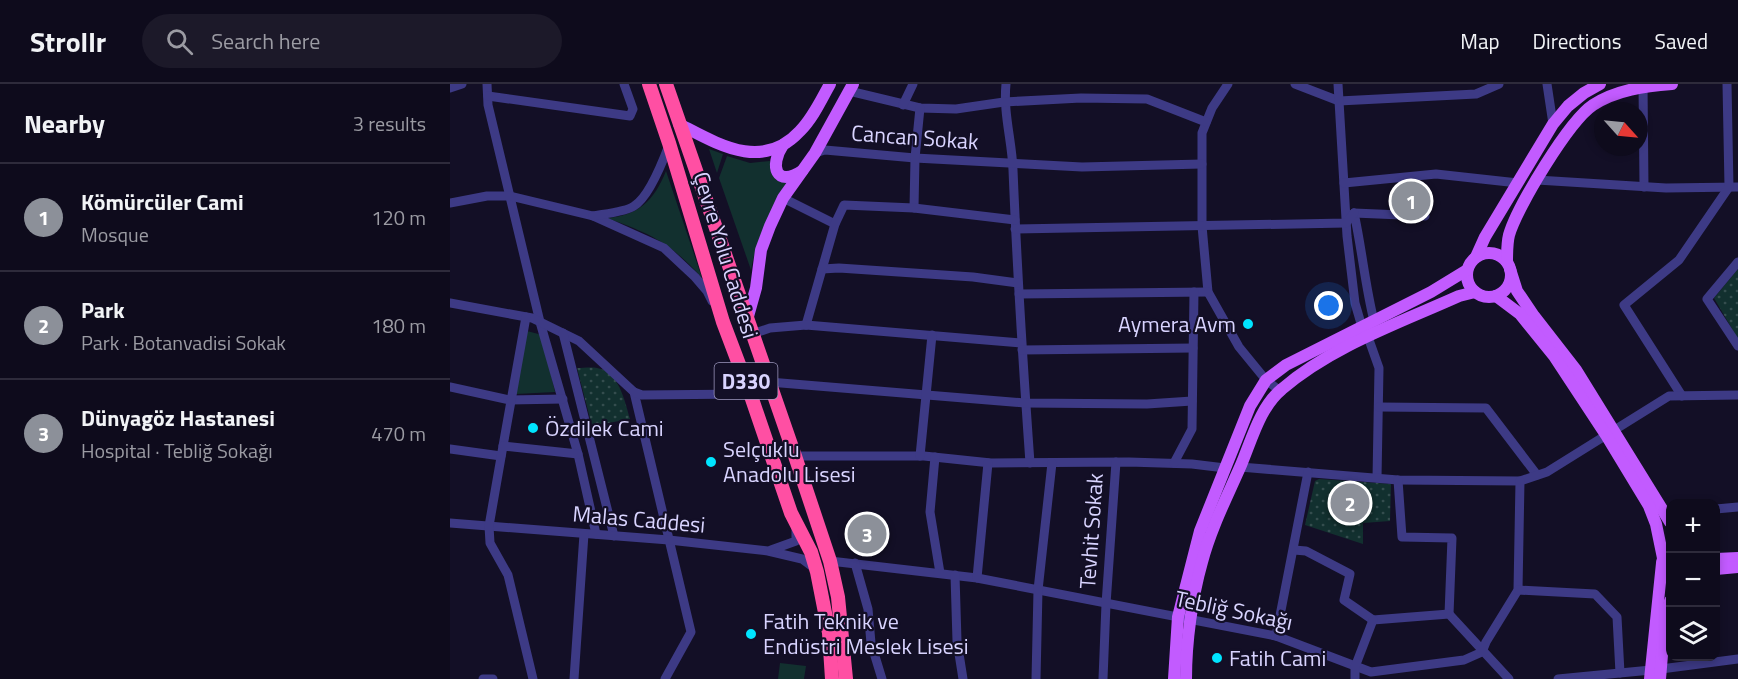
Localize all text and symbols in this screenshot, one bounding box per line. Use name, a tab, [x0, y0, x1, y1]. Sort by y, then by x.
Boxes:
search box	[142, 14, 562, 68]
text: Strollr	[30, 20, 106, 63]
text: Search here	[211, 24, 320, 58]
icon: search	[163, 25, 196, 58]
text: Map	[1460, 25, 1500, 57]
text: Directions	[1533, 25, 1622, 57]
text: Saved	[1655, 25, 1708, 57]
north arrow	[1594, 102, 1648, 156]
text: Nearby	[24, 104, 105, 143]
text: 3 results	[353, 108, 426, 139]
street label: Cancan Sokak	[850, 116, 980, 158]
street label: Çevre Yolu Caddesi	[685, 168, 767, 342]
pin: 1	[1392, 178, 1430, 224]
text: Kömürcüler Cami	[81, 185, 244, 219]
text: 1	[38, 202, 49, 233]
text: 120 m	[371, 202, 426, 233]
text: Mosque	[81, 219, 149, 250]
your location	[1314, 291, 1343, 320]
text: Park	[81, 293, 125, 327]
place label: Aymera Avm	[1118, 307, 1236, 341]
text: 2	[38, 310, 49, 341]
text: 180 m	[371, 310, 426, 341]
marker: Aymera Avm	[1241, 317, 1255, 331]
text: Park · Botanvadisi Sokak	[81, 327, 286, 358]
road number: D330	[714, 363, 778, 399]
text: Dünyagöz Hastanesi	[81, 401, 275, 435]
place label: Özdilek Cami	[545, 411, 664, 445]
text: 3	[38, 418, 49, 449]
text: 470 m	[371, 418, 426, 449]
marker: Özdilek Cami	[526, 421, 540, 435]
place label: Selçuklu Anadolu Lisesi	[723, 432, 856, 491]
text: Hospital · Tebliğ Sokağı	[81, 435, 273, 466]
marker: Selçuklu Anadolu Lisesi	[704, 455, 718, 469]
street label: Tevhit Sokak	[1070, 472, 1112, 590]
pin: 2	[1330, 480, 1370, 526]
street label: Malas Caddesi	[571, 496, 707, 542]
map controls	[1666, 499, 1720, 661]
button: +	[1666, 499, 1720, 553]
pin: 3	[848, 512, 886, 556]
button: −	[1666, 553, 1720, 607]
street label: Tebliğ Sokağı	[1172, 581, 1296, 639]
place label: Fatih Teknik ve Endüstri Meslek Lisesi	[763, 604, 969, 663]
button: layers	[1666, 607, 1720, 661]
marker: Fatih Teknik ve Endüstri Meslek Lisesi	[744, 627, 758, 641]
place label: Fatih Cami	[1229, 641, 1326, 675]
marker: Fatih Cami	[1210, 651, 1224, 665]

